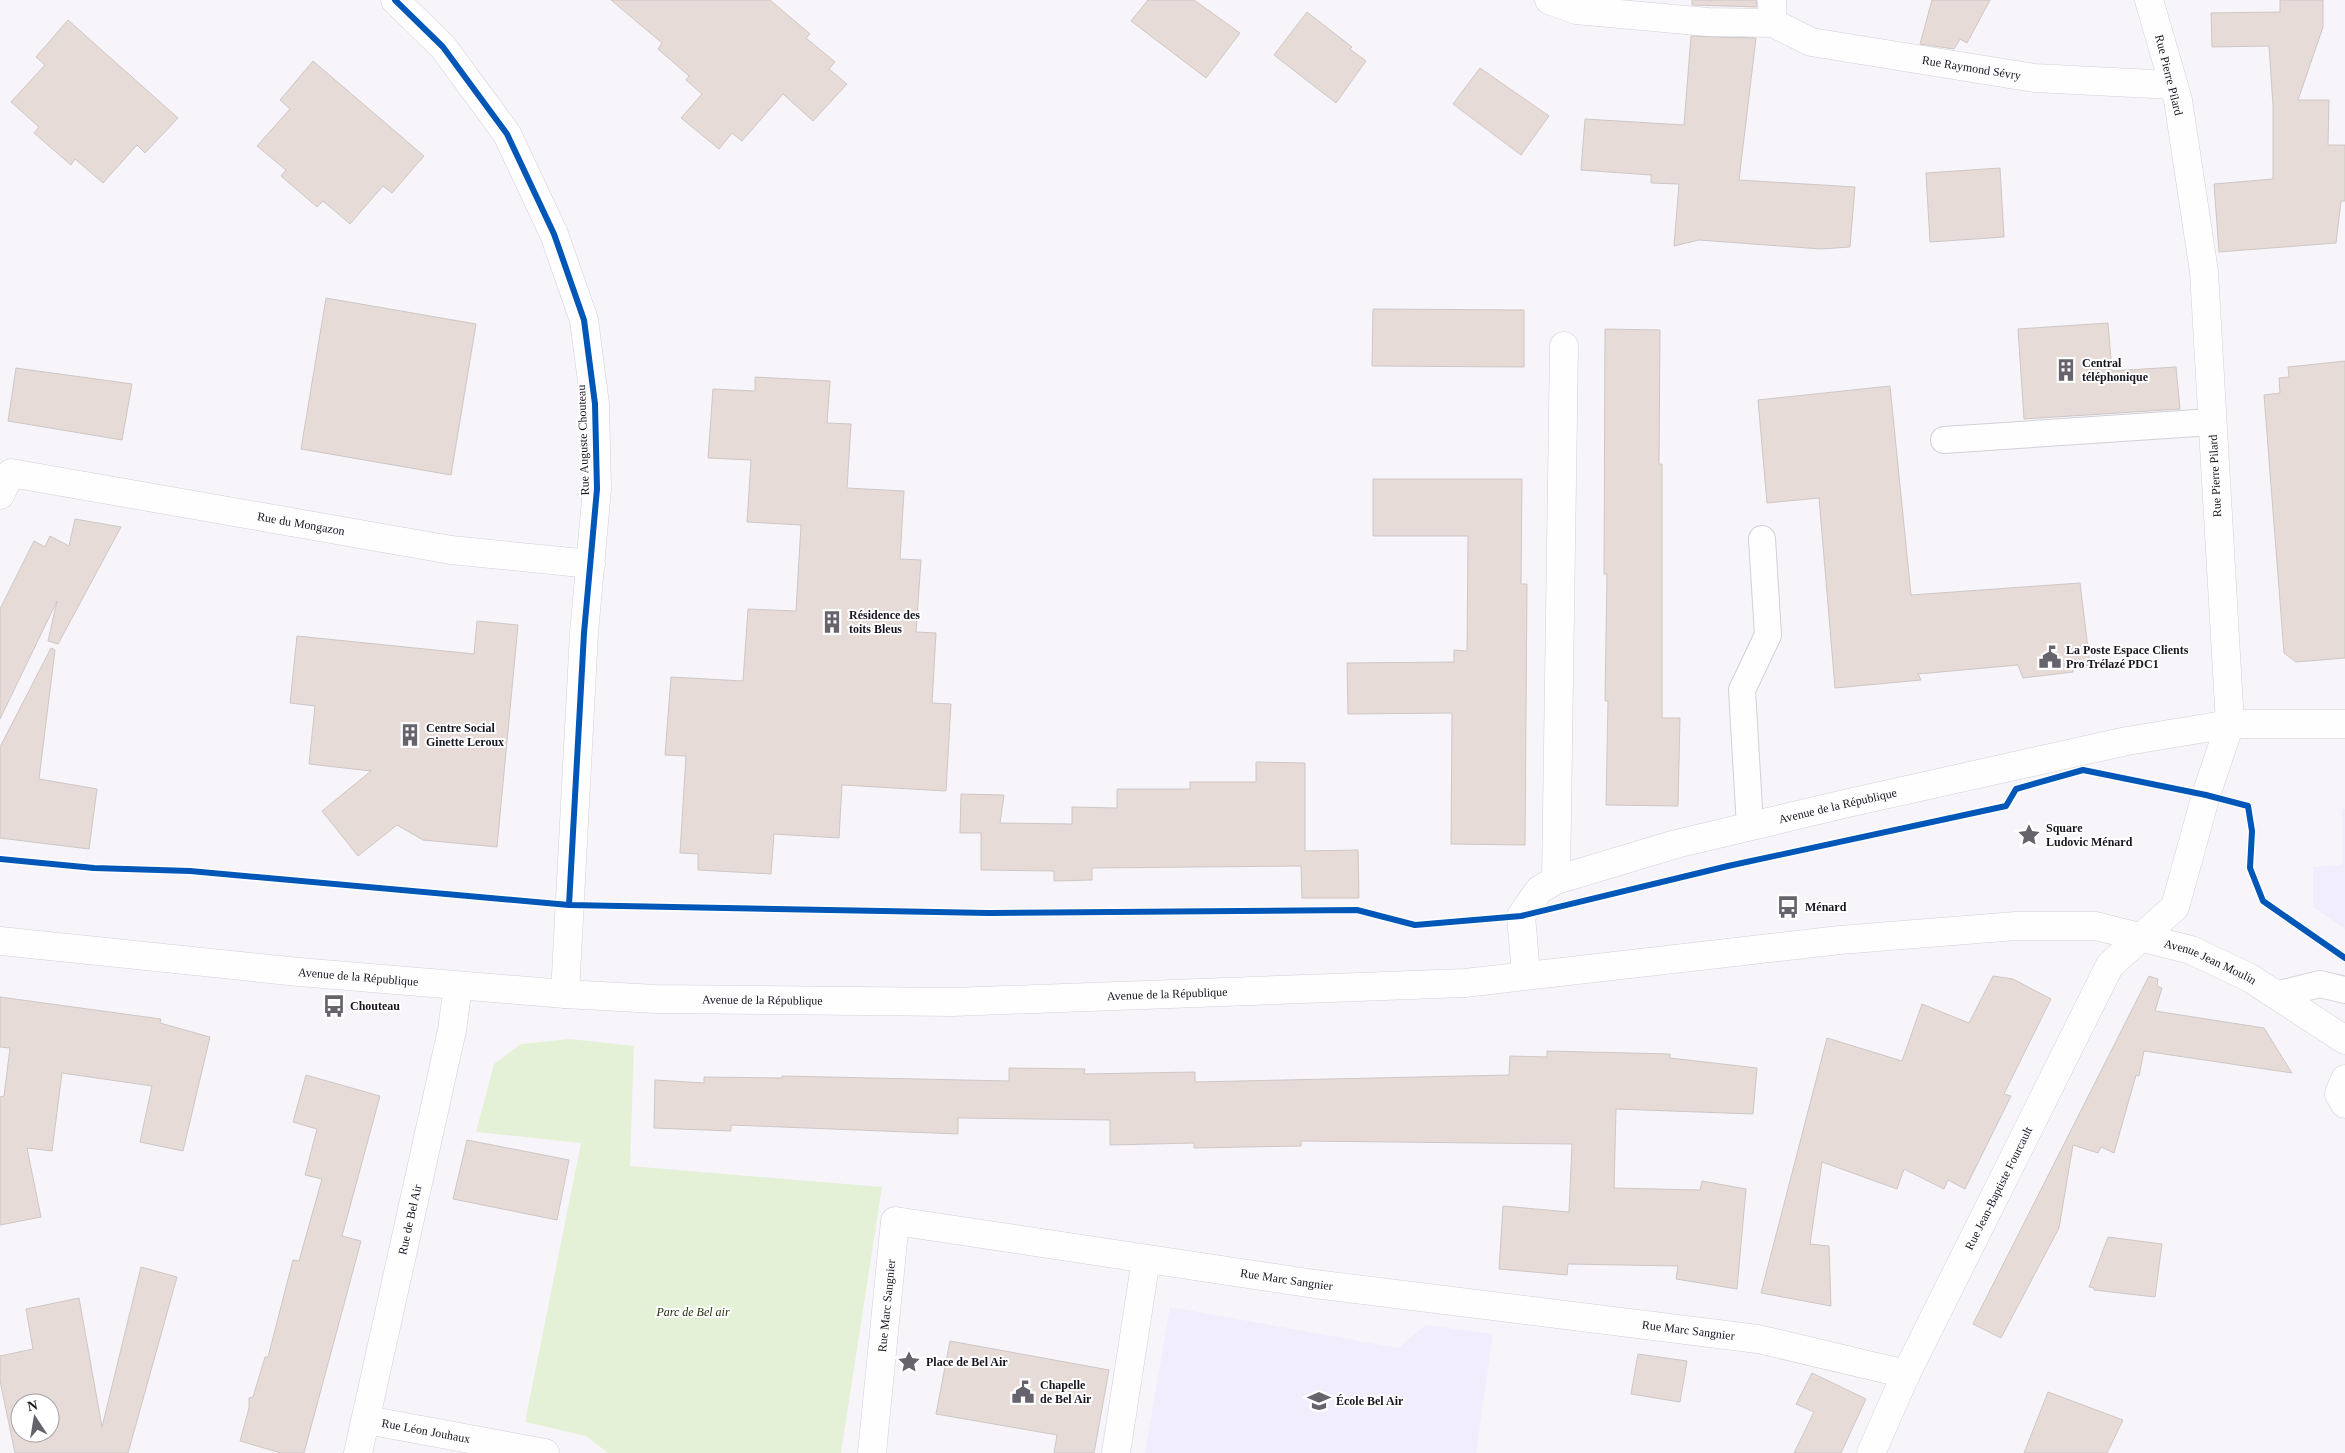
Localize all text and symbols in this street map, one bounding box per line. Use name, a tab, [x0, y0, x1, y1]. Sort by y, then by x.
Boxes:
street label: Rue Pierre Pilard	[2152, 33, 2186, 117]
street label: Rue Raymond Sévry	[1921, 53, 2022, 83]
place label: Central téléphonique	[2082, 356, 2149, 384]
building icon: Central téléphonique	[2053, 357, 2079, 383]
street label: Rue Auguste Chouteau	[574, 384, 592, 496]
street label: Rue Pierre Pilard	[2206, 434, 2224, 518]
street label: Rue du Mongazon	[256, 509, 346, 538]
place label: Résidence des toits Bleus	[849, 608, 920, 636]
building icon: Résidence des toits Bleus	[819, 609, 845, 635]
place label: La Poste Espace Clients Pro Trélazé PDC1	[2066, 643, 2189, 671]
public building icon: La Poste Espace Clients Pro Trélazé PDC1	[2037, 644, 2063, 670]
place label: Centre Social Ginette Leroux	[426, 721, 504, 749]
building icon: Centre Social Ginette Leroux	[397, 722, 423, 748]
street label: Avenue de la République	[1777, 785, 1898, 826]
place label: Square Ludovic Ménard	[2046, 821, 2133, 849]
place icon: Square Ludovic Ménard	[2016, 822, 2042, 848]
bus stop icon: Ménard	[1775, 894, 1801, 920]
place label: Ménard	[1805, 900, 1847, 914]
street label: Avenue Jean Moulin	[2163, 936, 2259, 987]
street label: Avenue de la République	[297, 965, 419, 989]
street label: Avenue de la République	[1107, 985, 1228, 1003]
street label: Avenue de la République	[702, 992, 823, 1008]
bus stop icon: Chouteau	[321, 993, 347, 1019]
place label: Chouteau	[350, 999, 400, 1013]
street label: Rue Jean-Baptiste Fourcault	[1962, 1124, 2036, 1252]
street label: Rue de Bel Air	[395, 1183, 424, 1256]
street label: Rue Marc Sangnier	[875, 1259, 898, 1353]
street label: Rue Marc Sangnier	[1239, 1266, 1334, 1293]
park label: Parc de Bel air	[655, 1305, 730, 1319]
street label: Rue Marc Sangnier	[1641, 1318, 1735, 1343]
place icon: Place de Bel Air	[896, 1349, 922, 1375]
place label: Place de Bel Air	[926, 1355, 1008, 1369]
place label: Chapelle de Bel Air	[1040, 1378, 1092, 1406]
public building icon: Chapelle de Bel Air	[1010, 1379, 1036, 1405]
school or university icon: École Bel Air	[1306, 1388, 1332, 1414]
north arrow	[10, 1393, 60, 1443]
place label: École Bel Air	[1336, 1394, 1404, 1408]
text: N	[26, 1397, 39, 1414]
street label: Rue Léon Jouhaux	[380, 1416, 472, 1446]

